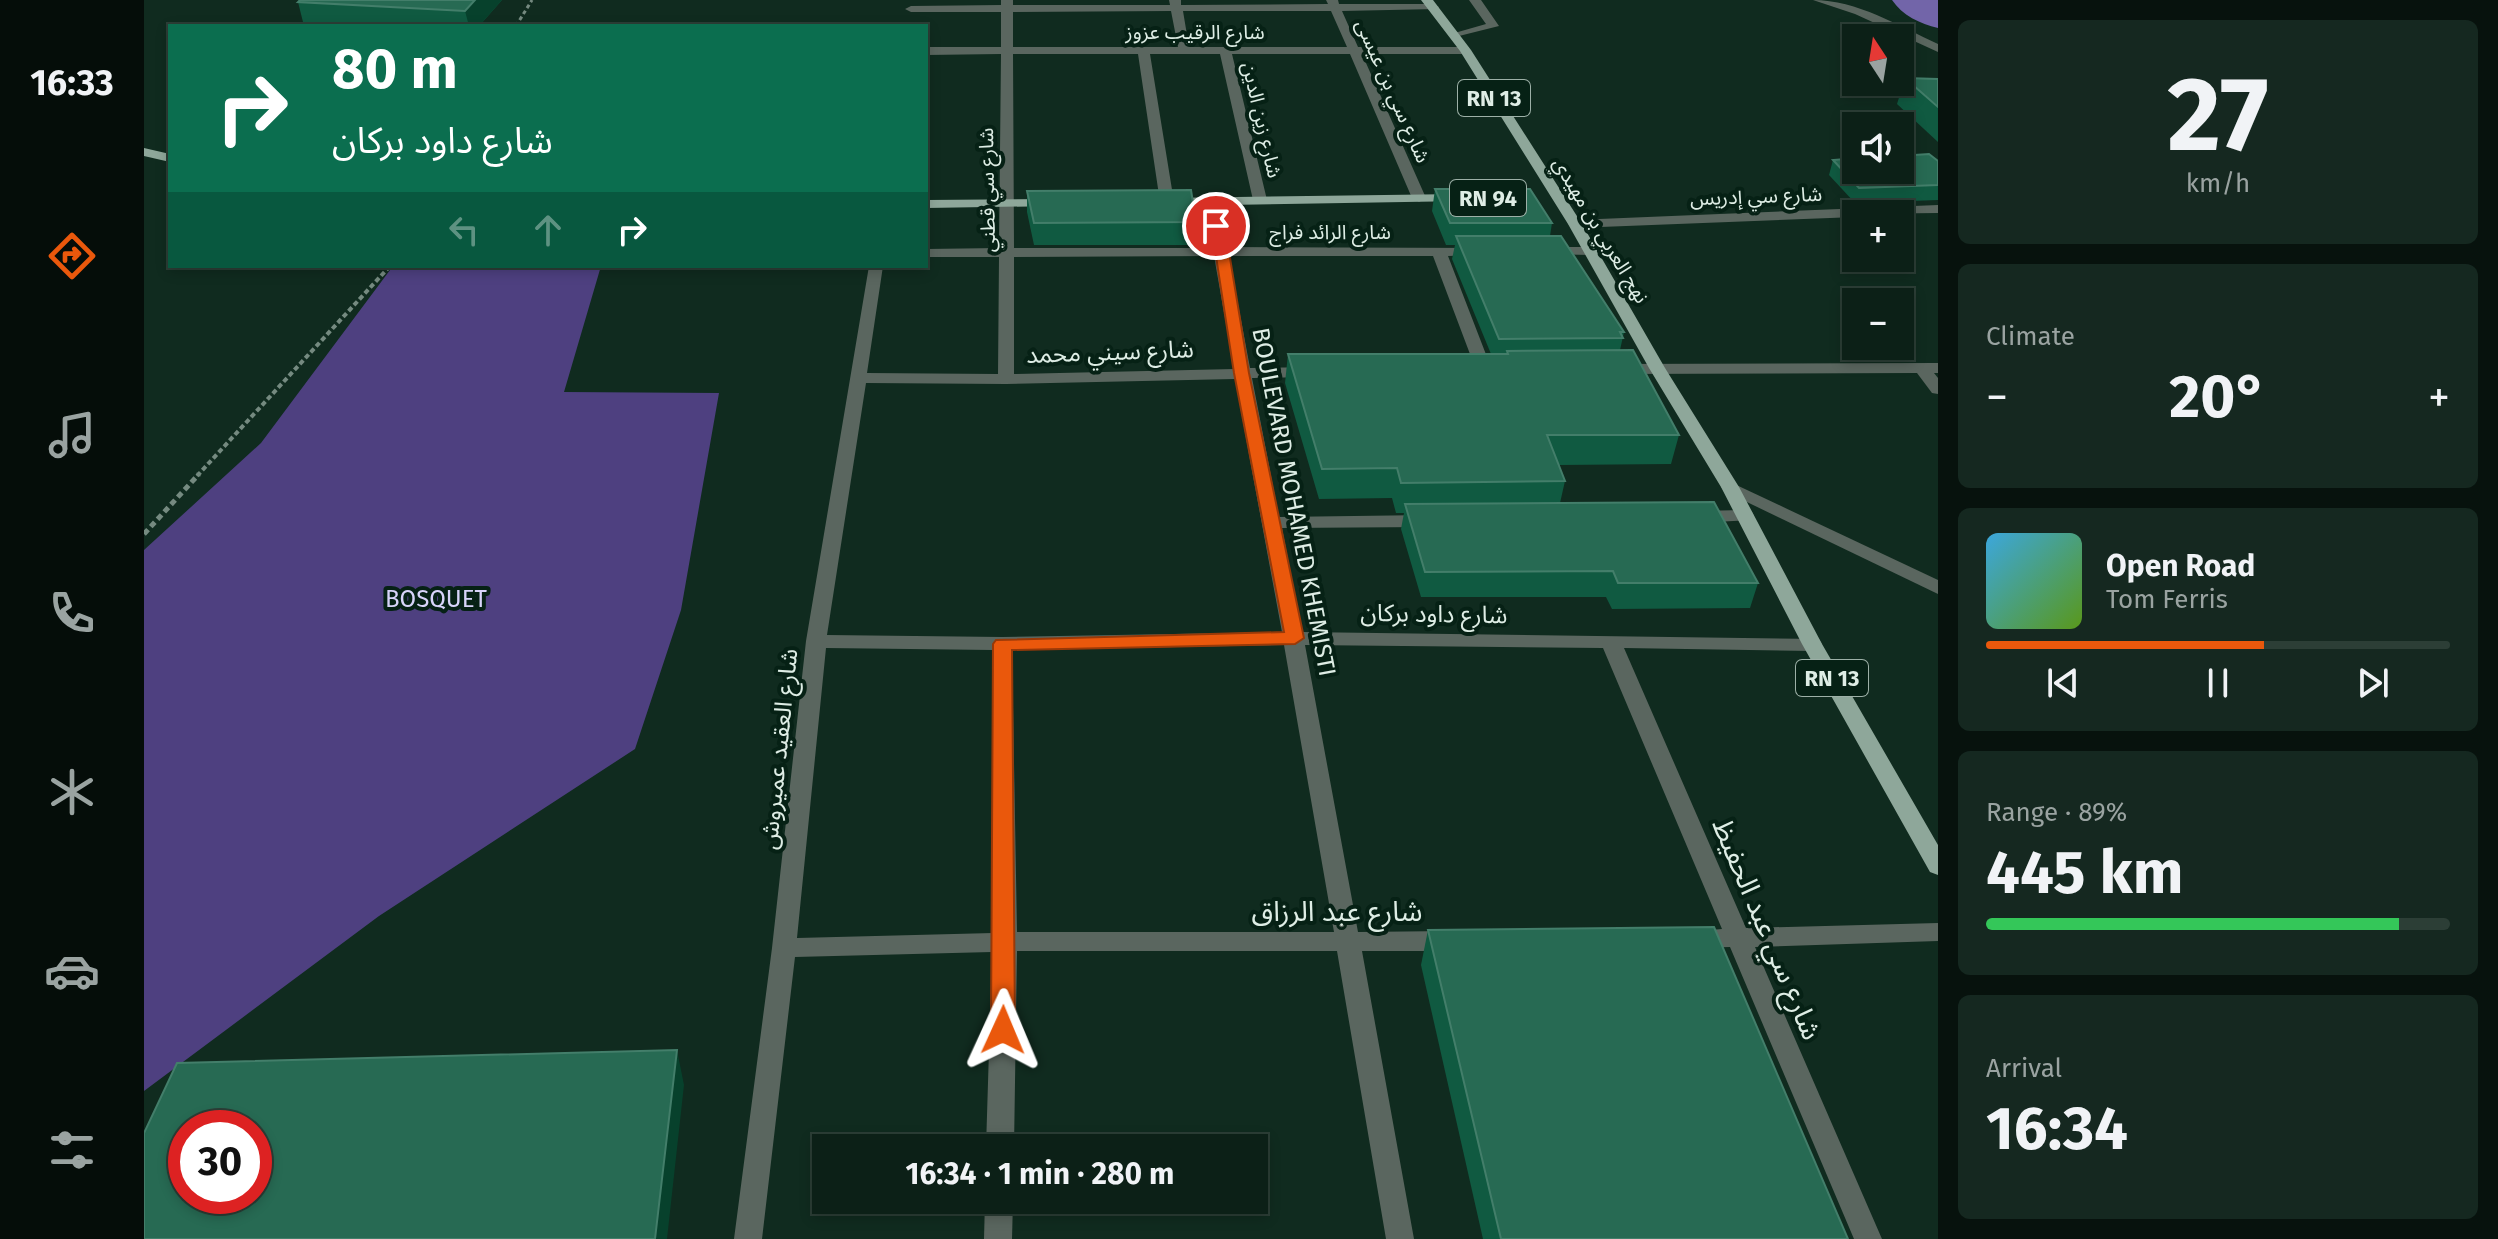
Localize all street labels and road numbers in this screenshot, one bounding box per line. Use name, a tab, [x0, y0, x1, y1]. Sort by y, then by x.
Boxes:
street label: شارع سي بن عيسى	[1347, 16, 1435, 168]
street label: شارع الرقيب عزوز	[1124, 20, 1265, 47]
street label: شارع زين الدين	[1234, 60, 1287, 181]
road number: RN 13	[1458, 80, 1530, 116]
street label: شارع سي قطني	[974, 127, 1004, 253]
street label: نهج العربي بن مهيدي	[1545, 153, 1654, 309]
road number: RN 94	[1450, 180, 1526, 216]
street label: شارع سي إدريس	[1689, 182, 1823, 214]
street label: شارع الرائد فراج	[1269, 220, 1391, 247]
street label: BOULEVARD MOHAMED KHEMISTI	[1246, 325, 1342, 679]
street label: شارع سيني محمد	[1026, 335, 1194, 373]
street label: شارع داود بركان	[1360, 599, 1508, 632]
street label: شارع العقيد عميروش	[755, 647, 806, 851]
road number: RN 13	[1796, 660, 1868, 696]
street label: شارع سي عبد الحفيظ	[1701, 813, 1829, 1046]
street label: شارع عبد الرزاق	[1252, 895, 1422, 932]

